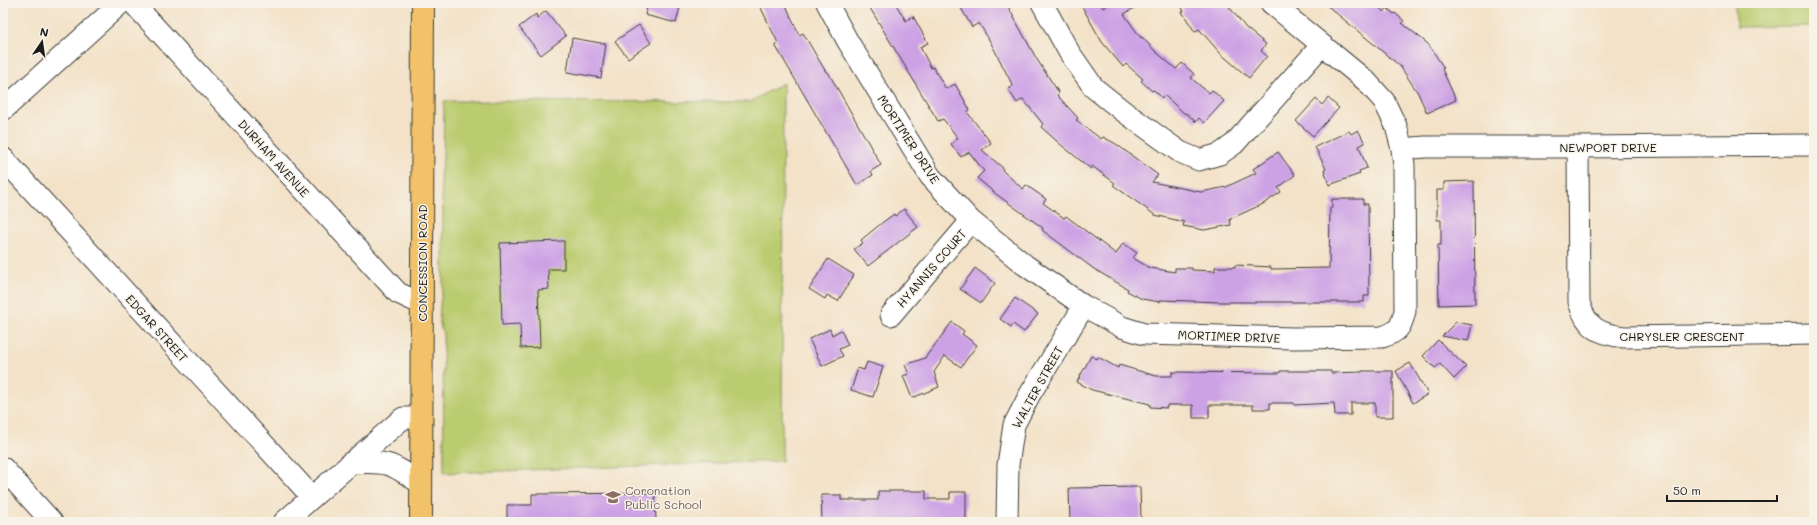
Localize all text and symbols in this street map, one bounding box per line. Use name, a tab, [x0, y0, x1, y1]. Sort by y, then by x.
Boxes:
north arrow	[22, 22, 62, 62]
text: N	[39, 24, 50, 40]
street label: MORTIMER DRIVE	[874, 92, 944, 186]
street label: DURHAM AVENUE	[235, 116, 313, 200]
street label: NEWPORT DRIVE	[1559, 139, 1657, 155]
street label: CONCESSION ROAD	[414, 204, 430, 322]
street label: HYANNIS COURT	[893, 225, 970, 311]
street label: EDGAR STREET	[122, 291, 192, 365]
street label: MORTIMER DRIVE	[1178, 326, 1281, 346]
street label: CHRYSLER CRESCENT	[1619, 328, 1745, 344]
street label: WALTER STREET	[1008, 343, 1066, 431]
scale bar	[1667, 477, 1777, 503]
place label: Coronation Public School	[625, 482, 702, 512]
text: 50 m	[1673, 482, 1701, 498]
school or university icon: Coronation Public School	[604, 488, 622, 506]

